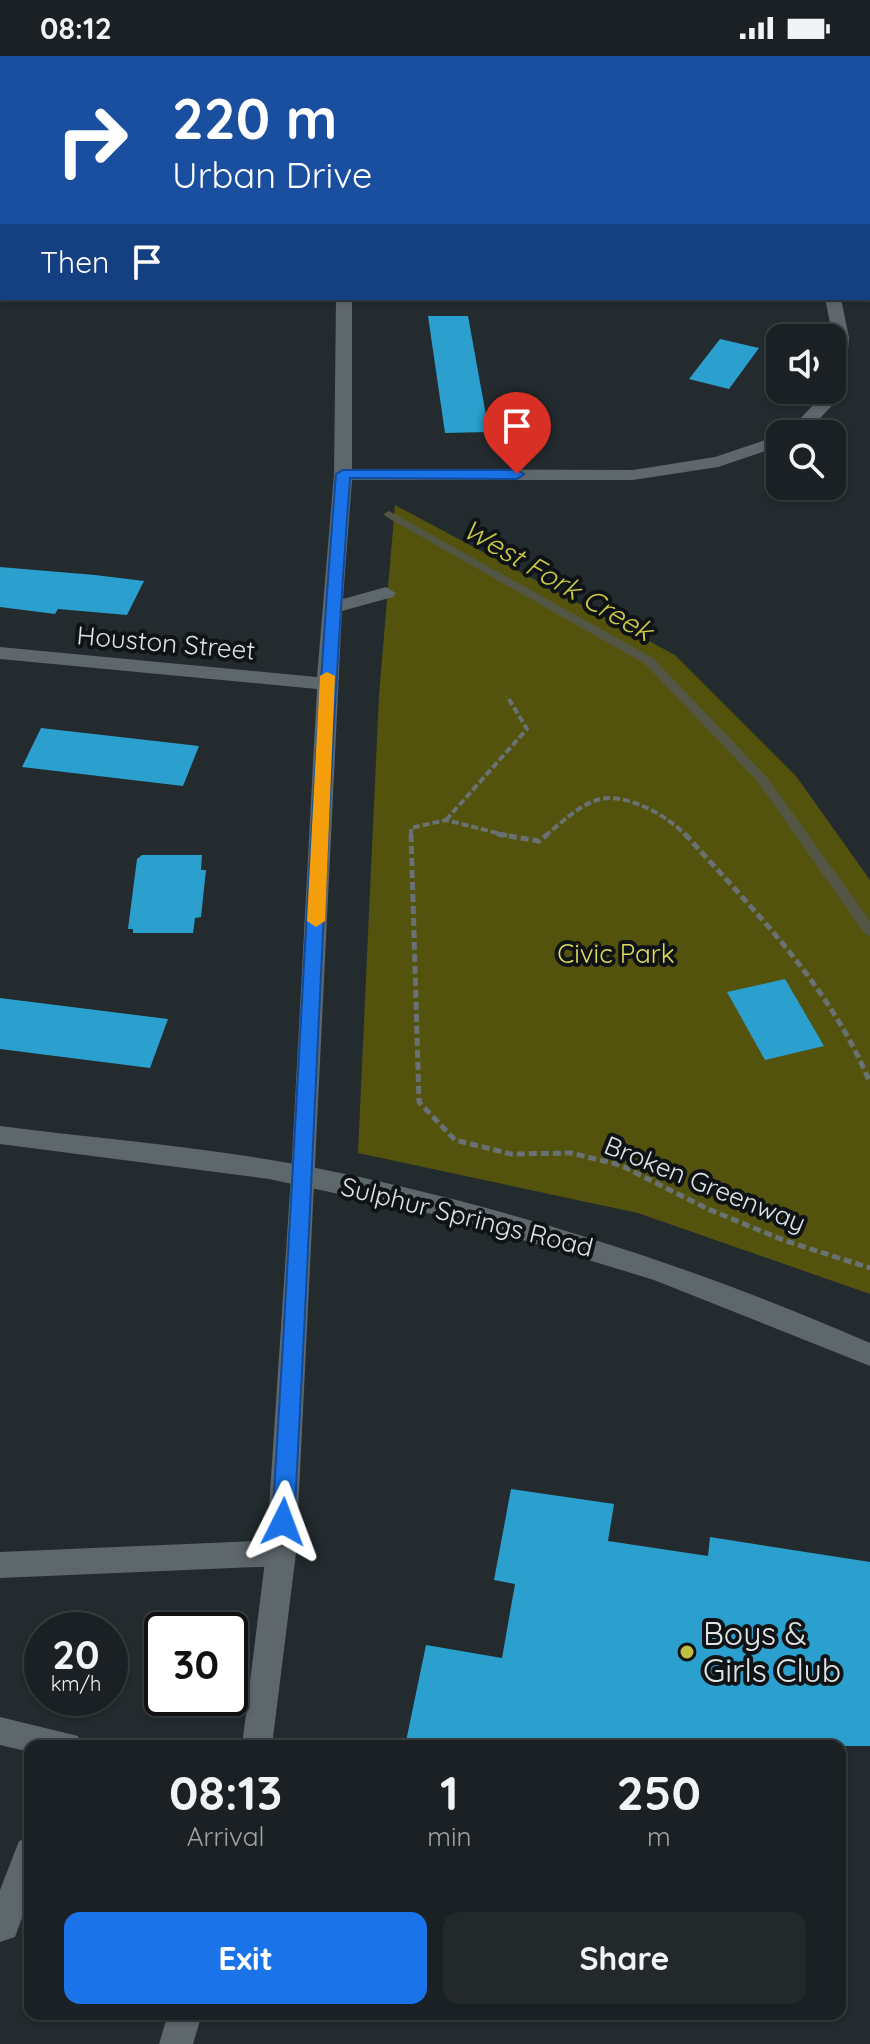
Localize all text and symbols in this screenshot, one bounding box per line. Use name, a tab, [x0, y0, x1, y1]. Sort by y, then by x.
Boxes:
text: 08:12	[40, 9, 112, 47]
text: 220 m	[172, 83, 337, 153]
icon: right	[40, 88, 144, 192]
text: Urban Drive	[172, 152, 372, 197]
icon: arrive	[125, 240, 169, 284]
text: Then	[40, 243, 109, 281]
map controls	[766, 324, 846, 500]
button: sound	[766, 324, 846, 404]
pin	[483, 392, 551, 474]
icon: arrive	[495, 404, 539, 448]
button: search	[766, 420, 846, 500]
water label: West Fork Creek	[457, 511, 662, 650]
street label: Houston Street	[75, 618, 257, 667]
park label: Civic Park	[557, 937, 675, 970]
street label: Broken Greenway	[600, 1128, 811, 1239]
street label: Sulphur Springs Road	[338, 1169, 597, 1264]
position arrow	[241, 1480, 325, 1564]
speed limit sign: 30	[144, 1612, 248, 1716]
place label: Boys & Girls Club	[703, 1613, 841, 1690]
text: 20	[52, 1629, 100, 1679]
marker: Boys & Girls Club	[678, 1643, 696, 1661]
text: km/h	[51, 1671, 101, 1696]
text: 08:13	[169, 1762, 282, 1822]
text: 1	[440, 1762, 459, 1822]
text: 250	[617, 1762, 701, 1822]
text: Arrival	[187, 1820, 265, 1853]
text: min	[427, 1820, 472, 1853]
text: m	[647, 1820, 671, 1853]
button: Exit	[64, 1912, 427, 2004]
button: Share	[443, 1912, 806, 2004]

